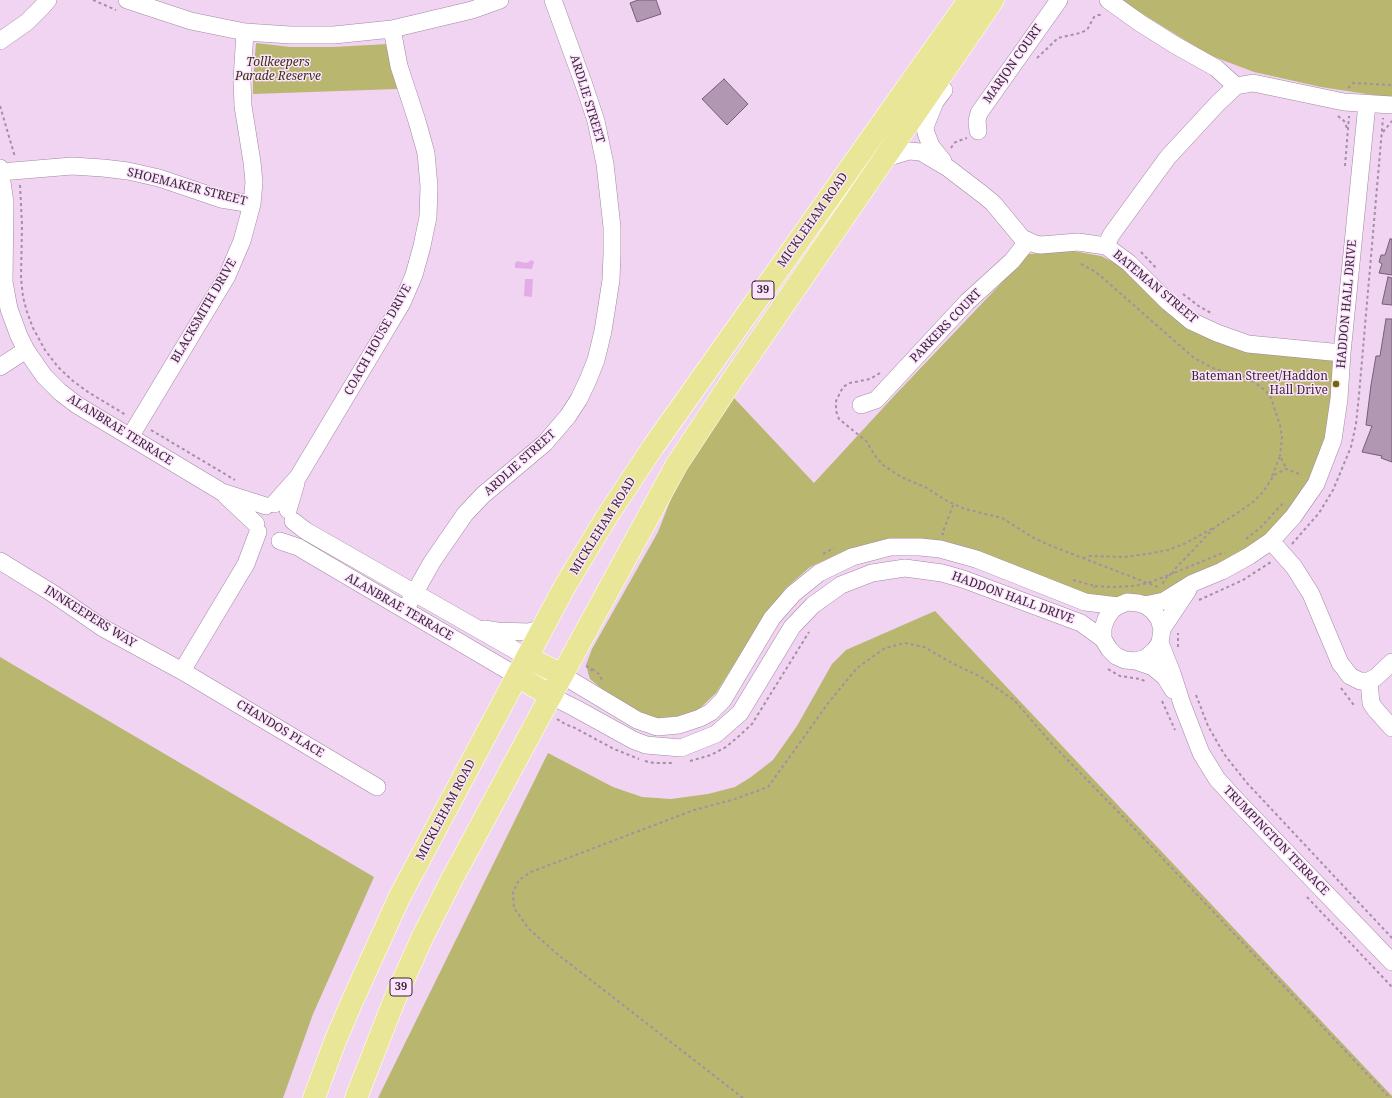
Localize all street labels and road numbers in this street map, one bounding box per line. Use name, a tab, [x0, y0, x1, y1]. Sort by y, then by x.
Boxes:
street label: MARJON COURT	[980, 22, 1046, 106]
street label: ARDLIE STREET	[567, 53, 607, 145]
street label: SHOEMAKER STREET	[126, 165, 248, 209]
street label: MICKLEHAM ROAD	[775, 170, 851, 270]
street label: HADDON HALL DRIVE	[1334, 239, 1360, 369]
street label: BATEMAN STREET	[1110, 247, 1200, 327]
street label: BLACKSMITH DRIVE	[168, 256, 240, 366]
road number: 39	[752, 281, 774, 299]
street label: COACH HOUSE DRIVE	[341, 282, 415, 398]
street label: PARKERS COURT	[907, 286, 985, 366]
street label: ALANBRAE TERRACE	[64, 392, 176, 468]
street label: ARDLIE STREET	[481, 427, 559, 499]
street label: MICKLEHAM ROAD	[567, 475, 639, 577]
street label: HADDON HALL DRIVE	[950, 569, 1076, 627]
street label: ALANBRAE TERRACE	[343, 570, 455, 644]
street label: INNKEEPERS WAY	[42, 583, 138, 651]
street label: CHANDOS PLACE	[234, 697, 326, 761]
street label: MICKLEHAM ROAD	[413, 757, 479, 863]
street label: TRUMPINGTON TERRACE	[1220, 783, 1332, 899]
road number: 39	[390, 978, 412, 996]

